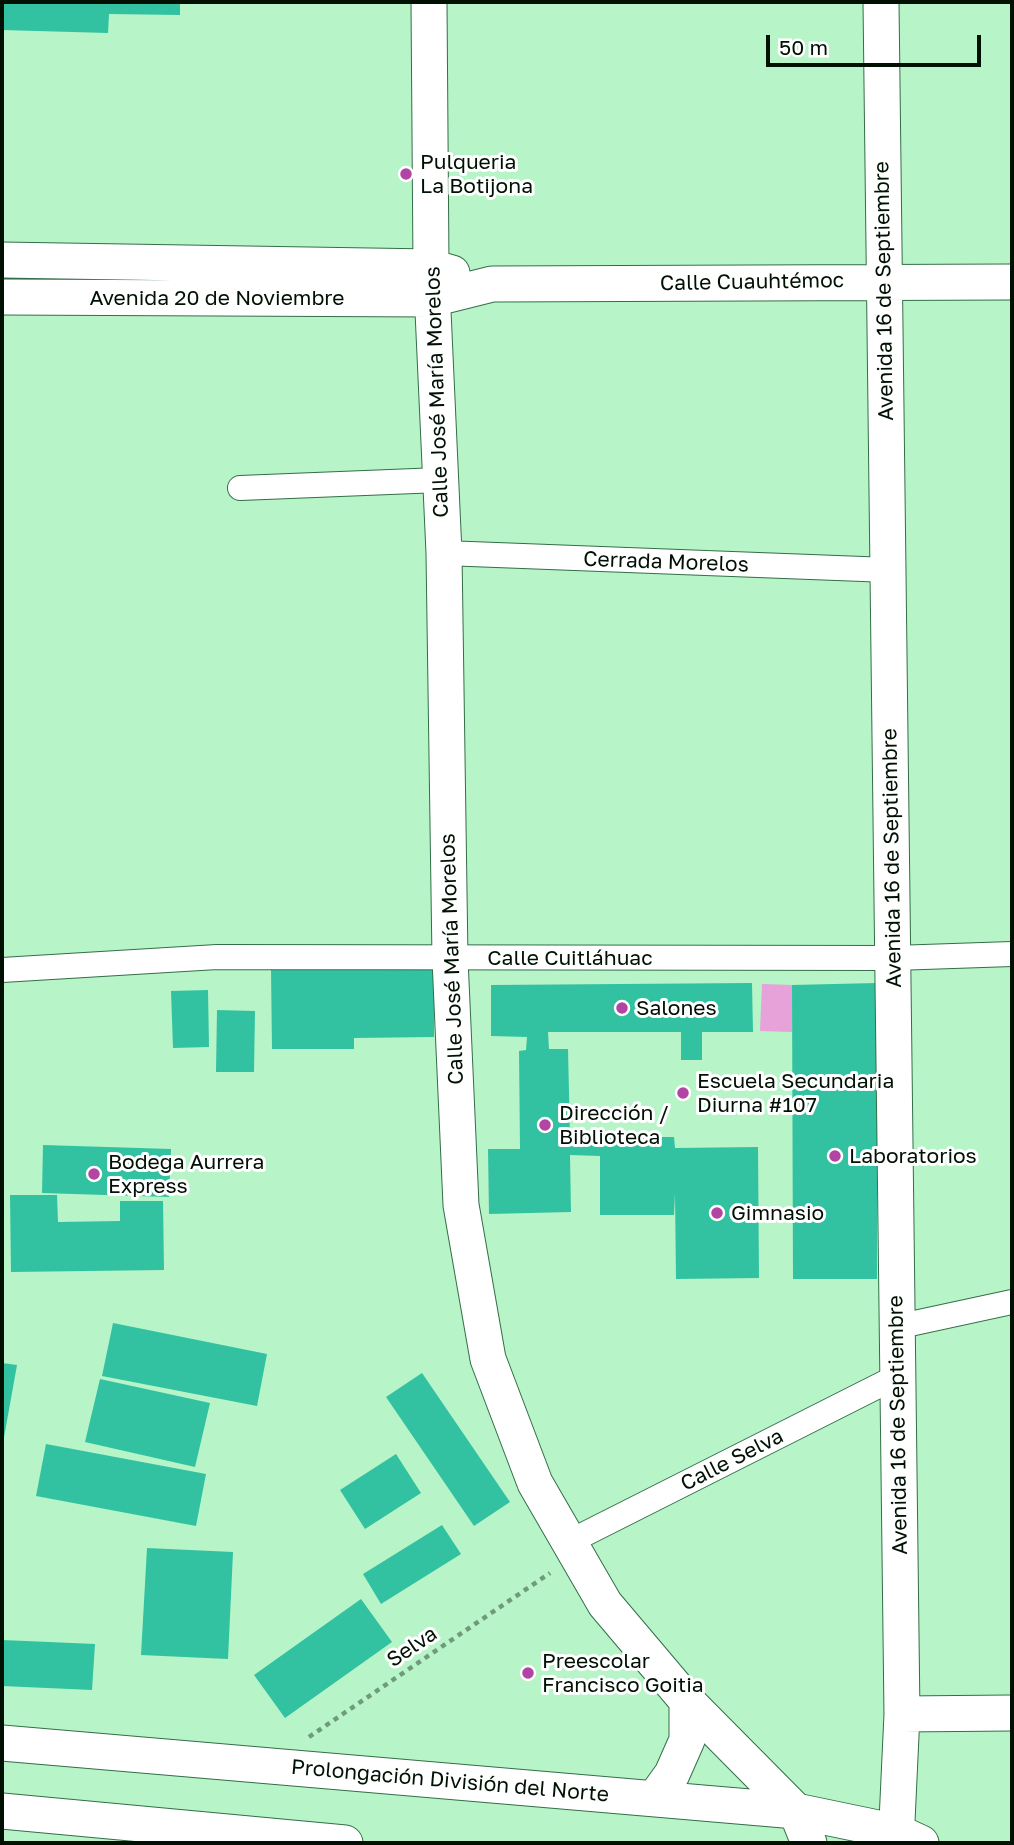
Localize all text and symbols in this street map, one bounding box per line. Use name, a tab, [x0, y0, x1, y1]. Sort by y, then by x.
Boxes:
scale bar	[769, 21, 984, 65]
text: 50 m	[779, 34, 828, 60]
place label: Pulqueria La Botijona	[420, 149, 533, 199]
street label: Avenida 16 de Septiembre	[869, 161, 899, 421]
marker: Pulqueria La Botijona	[398, 166, 414, 182]
street label: Calle José María Morelos	[420, 266, 454, 518]
street label: Calle Cuauhtémoc	[660, 268, 844, 296]
street label: Avenida 20 de Noviembre	[89, 285, 345, 311]
street label: Cerrada Morelos	[583, 547, 749, 577]
street label: Avenida 16 de Septiembre	[877, 728, 907, 988]
street label: Calle José María Morelos	[435, 833, 469, 1085]
street label: Calle Cuitláhuac	[487, 945, 653, 971]
place label: Salones	[636, 995, 717, 1021]
marker: Salones	[614, 1000, 630, 1016]
place label: Escuela Secundaria Diurna #107	[697, 1068, 894, 1118]
marker: Escuela Secundaria Diurna #107	[675, 1085, 691, 1101]
place label: Dirección / Biblioteca	[559, 1100, 669, 1150]
marker: Dirección / Biblioteca	[537, 1117, 553, 1133]
place label: Laboratorios	[849, 1143, 977, 1169]
marker: Laboratorios	[827, 1148, 843, 1164]
place label: Bodega Aurrera Express	[108, 1149, 264, 1199]
marker: Bodega Aurrera Express	[86, 1166, 102, 1182]
place label: Gimnasio	[731, 1200, 824, 1226]
marker: Gimnasio	[709, 1205, 725, 1221]
street label: Avenida 16 de Septiembre	[883, 1295, 913, 1555]
street label: Calle Selva	[677, 1423, 787, 1497]
street label: Selva	[382, 1621, 442, 1673]
place label: Preescolar Francisco Goitia	[542, 1648, 704, 1698]
marker: Preescolar Francisco Goitia	[520, 1665, 536, 1681]
street label: Prolongación División del Norte	[290, 1755, 610, 1807]

